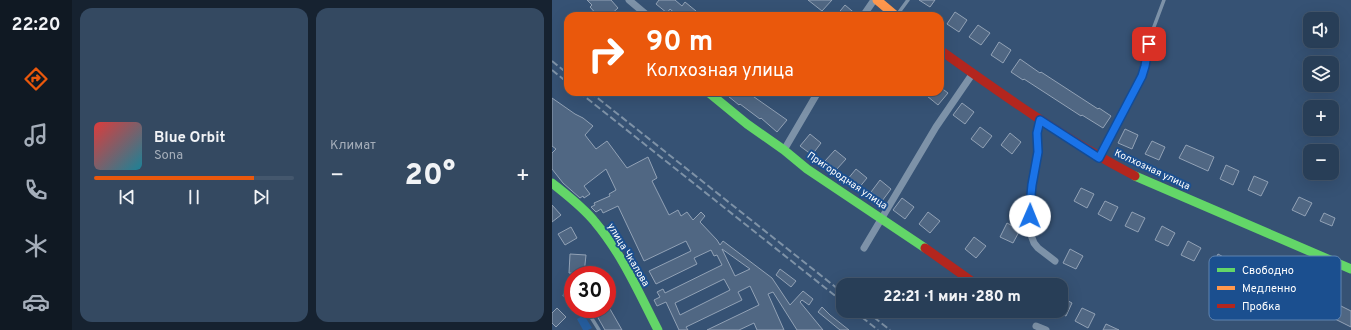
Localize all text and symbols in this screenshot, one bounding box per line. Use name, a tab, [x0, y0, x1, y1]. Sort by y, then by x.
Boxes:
map controls	[1303, 12, 1339, 180]
button: sound	[1303, 12, 1339, 48]
text: 22:20	[11, 14, 61, 37]
text: 90 m	[646, 25, 713, 61]
pin	[1132, 27, 1166, 61]
icon: right	[580, 28, 632, 80]
icon: arrive	[1138, 33, 1160, 55]
button: layers	[1303, 56, 1339, 92]
text: Колхозная улица	[646, 60, 794, 83]
icon: directions	[22, 65, 50, 93]
button: +	[1303, 100, 1339, 136]
icon: music	[22, 121, 50, 149]
text: Blue Orbit	[154, 129, 225, 148]
text: Климат	[330, 138, 376, 154]
button: −	[1303, 144, 1339, 180]
street label: Колхозная улица	[1112, 147, 1192, 193]
text: Sona	[154, 148, 183, 164]
street label: Пригородная улица	[804, 149, 890, 213]
text: 20°	[405, 158, 455, 195]
text: −	[330, 163, 344, 190]
text: +	[516, 163, 530, 190]
icon: phone	[22, 176, 50, 204]
icon: previous	[116, 186, 138, 208]
icon: pause	[183, 186, 205, 208]
icon: next	[250, 186, 272, 208]
position arrow	[1009, 195, 1051, 237]
street label: улица Чкалова	[604, 221, 652, 289]
icon: climate	[22, 232, 50, 260]
legend	[1209, 256, 1341, 320]
text: Свободно	[1242, 264, 1294, 278]
speed limit sign: 30	[564, 266, 616, 318]
text: Медленно	[1242, 282, 1296, 296]
icon: car	[22, 288, 50, 316]
text: 22:21 · 1 мин · 280 m	[883, 288, 1021, 307]
text: Пробка	[1242, 300, 1281, 314]

